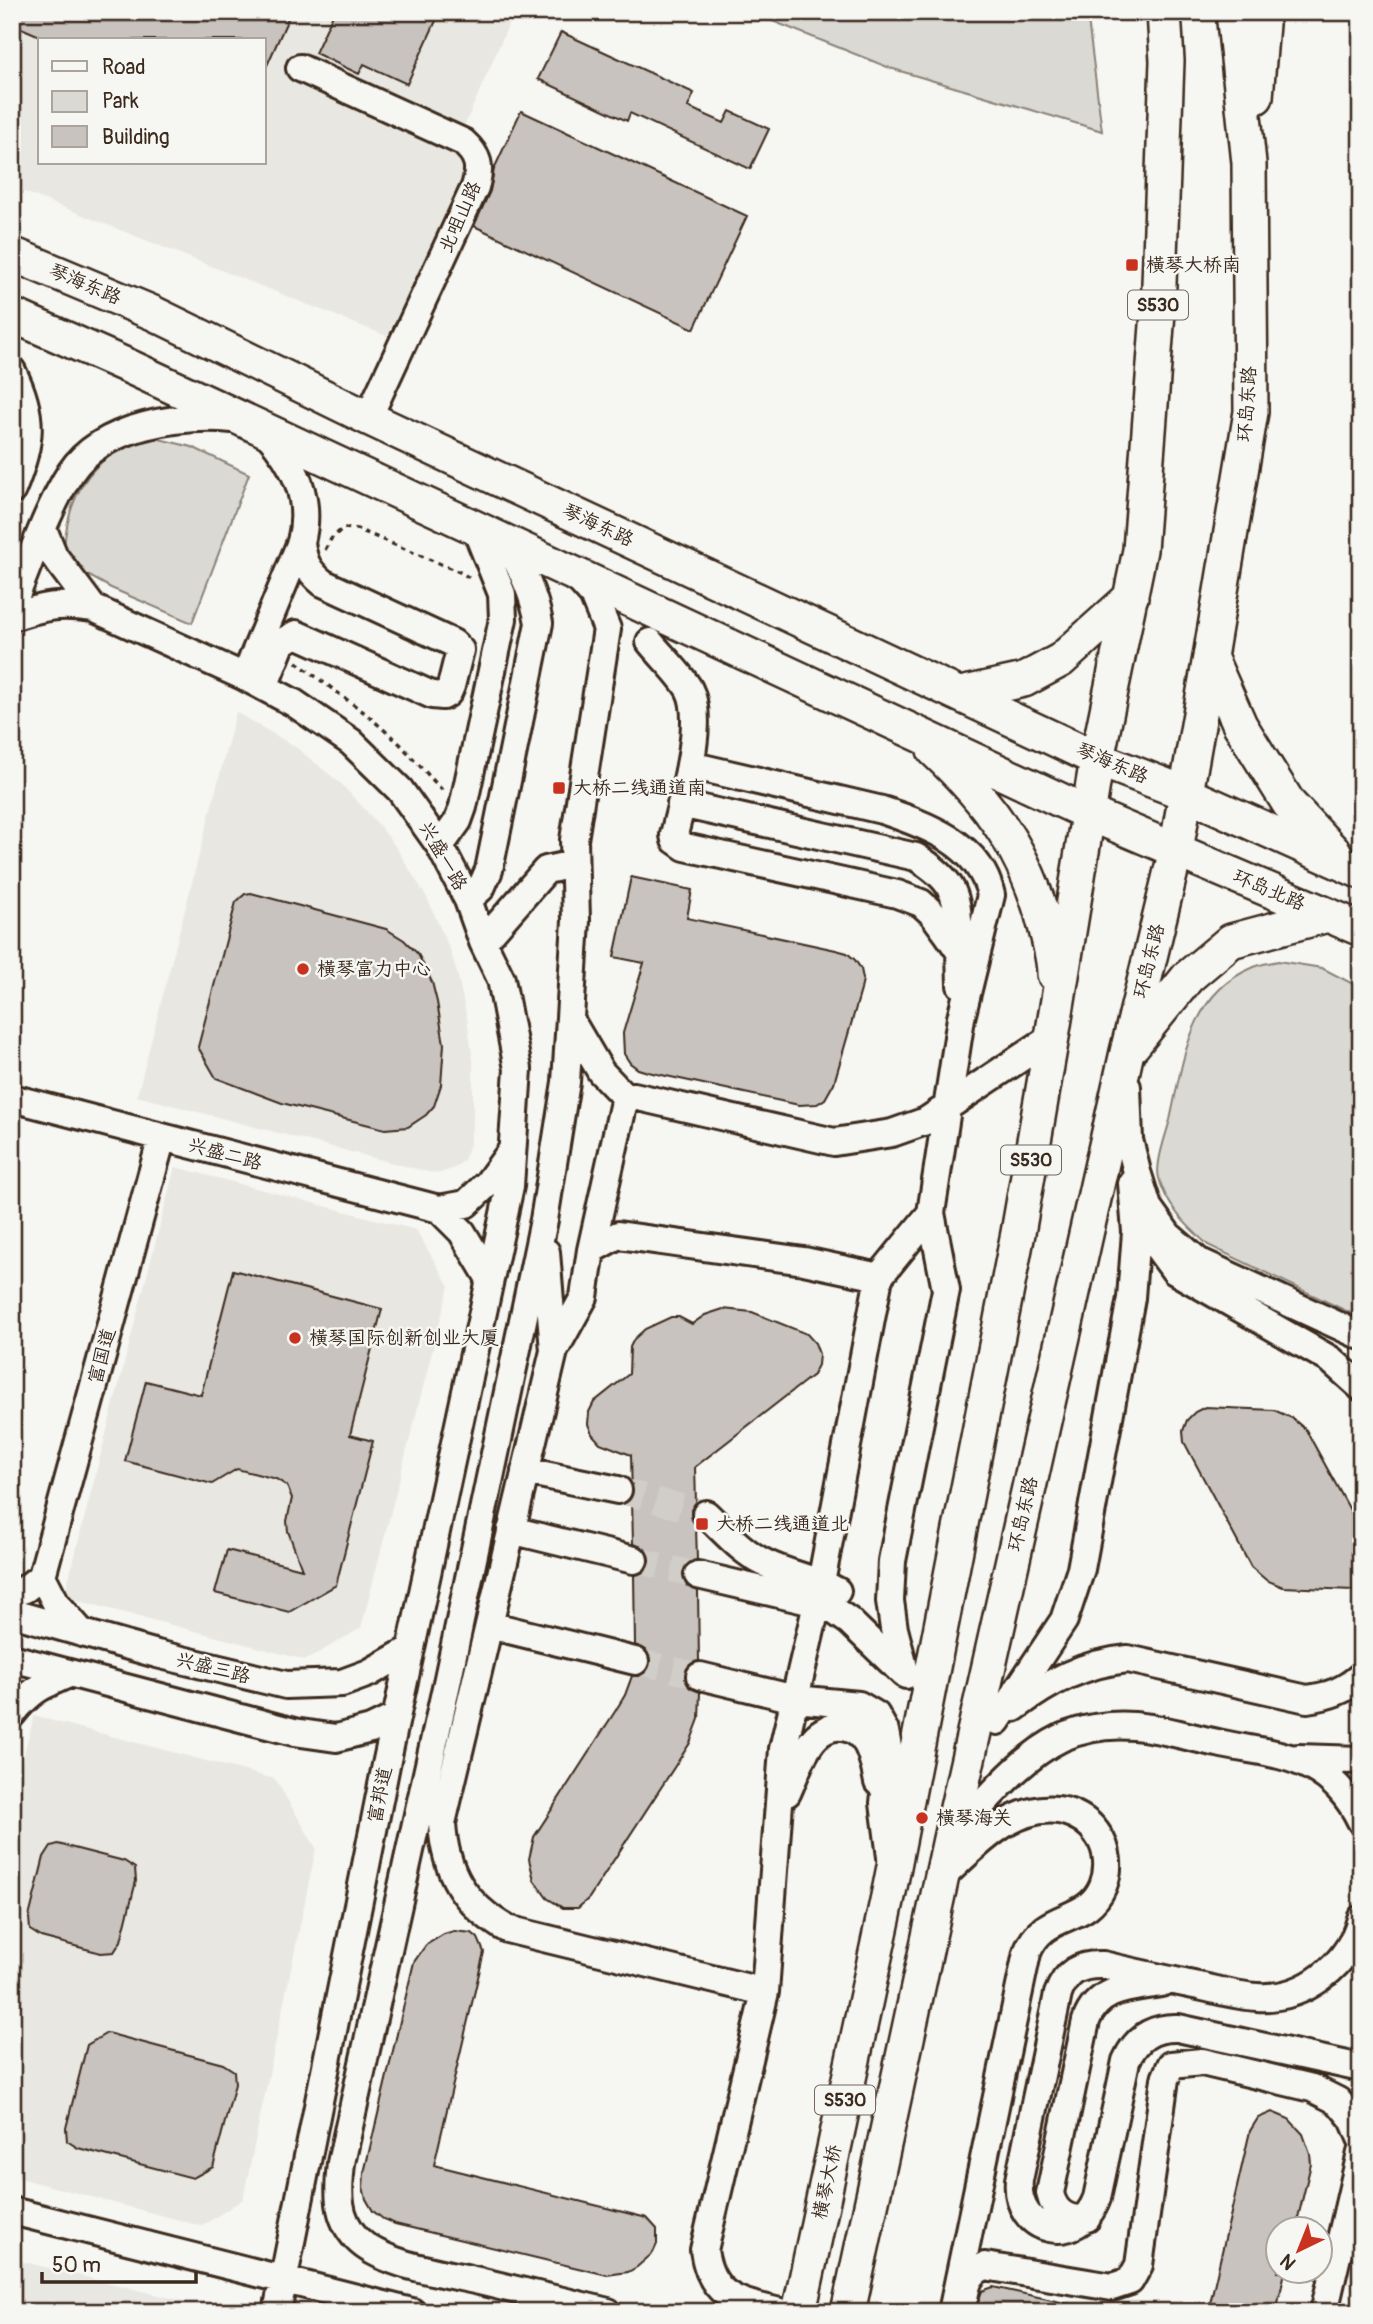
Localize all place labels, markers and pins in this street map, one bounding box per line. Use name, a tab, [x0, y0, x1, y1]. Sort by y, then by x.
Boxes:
place label: 横琴大桥南	[1146, 253, 1241, 277]
marker: 横琴大桥南	[1124, 257, 1140, 273]
place label: 大桥二线通道南	[573, 776, 706, 800]
marker: 大桥二线通道南	[551, 780, 567, 796]
place label: 橫琴富力中心	[317, 957, 431, 981]
marker: 橫琴富力中心	[295, 961, 311, 977]
place label: 横琴国际创新创业大厦	[309, 1326, 499, 1350]
marker: 横琴国际创新创业大厦	[287, 1330, 303, 1346]
place label: 大桥二线通道北	[716, 1512, 849, 1536]
marker: 大桥二线通道北	[694, 1516, 710, 1532]
place label: 横琴海关	[936, 1806, 1012, 1830]
marker: 横琴海关	[914, 1810, 930, 1826]

